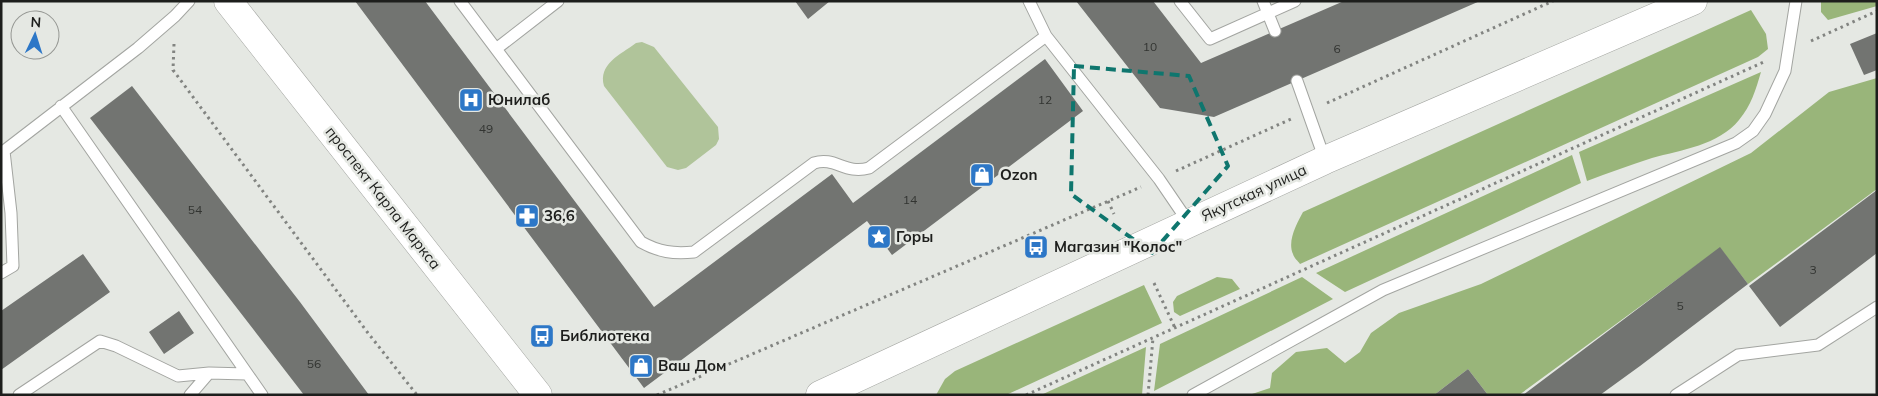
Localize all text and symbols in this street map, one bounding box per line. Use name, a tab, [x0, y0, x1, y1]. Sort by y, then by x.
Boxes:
north arrow	[10, 10, 60, 60]
text: N	[30, 13, 42, 31]
house number: 10	[1143, 39, 1157, 54]
house number: 6	[1333, 41, 1341, 56]
hospital icon: Юнилаб	[458, 87, 484, 113]
place label: Юнилаб	[488, 90, 550, 109]
house number: 12	[1038, 92, 1052, 107]
house number: 49	[479, 121, 493, 136]
street label: проспект Карла Маркса	[322, 122, 445, 273]
street label: Якутская улица	[1198, 160, 1309, 225]
shop icon: Ozon	[969, 162, 995, 188]
place label: Ozon	[1000, 165, 1037, 184]
house number: 14	[903, 192, 917, 207]
house number: 54	[188, 202, 202, 217]
pharmacy icon: 36,6	[514, 203, 540, 229]
place label: 36,6	[544, 206, 575, 225]
place icon: Горы	[866, 224, 892, 250]
place label: Горы	[896, 227, 933, 246]
bus stop icon: Магазин "Колос"	[1023, 234, 1049, 260]
place label: Магазин "Колос"	[1054, 237, 1182, 256]
house number: 3	[1809, 262, 1817, 277]
house number: 5	[1676, 298, 1684, 313]
bus stop icon: Библиотека	[529, 323, 555, 349]
place label: Библиотека	[560, 326, 650, 345]
shop icon: Ваш Дом	[628, 353, 654, 379]
house number: 56	[307, 356, 321, 371]
place label: Ваш Дом	[658, 356, 727, 375]

